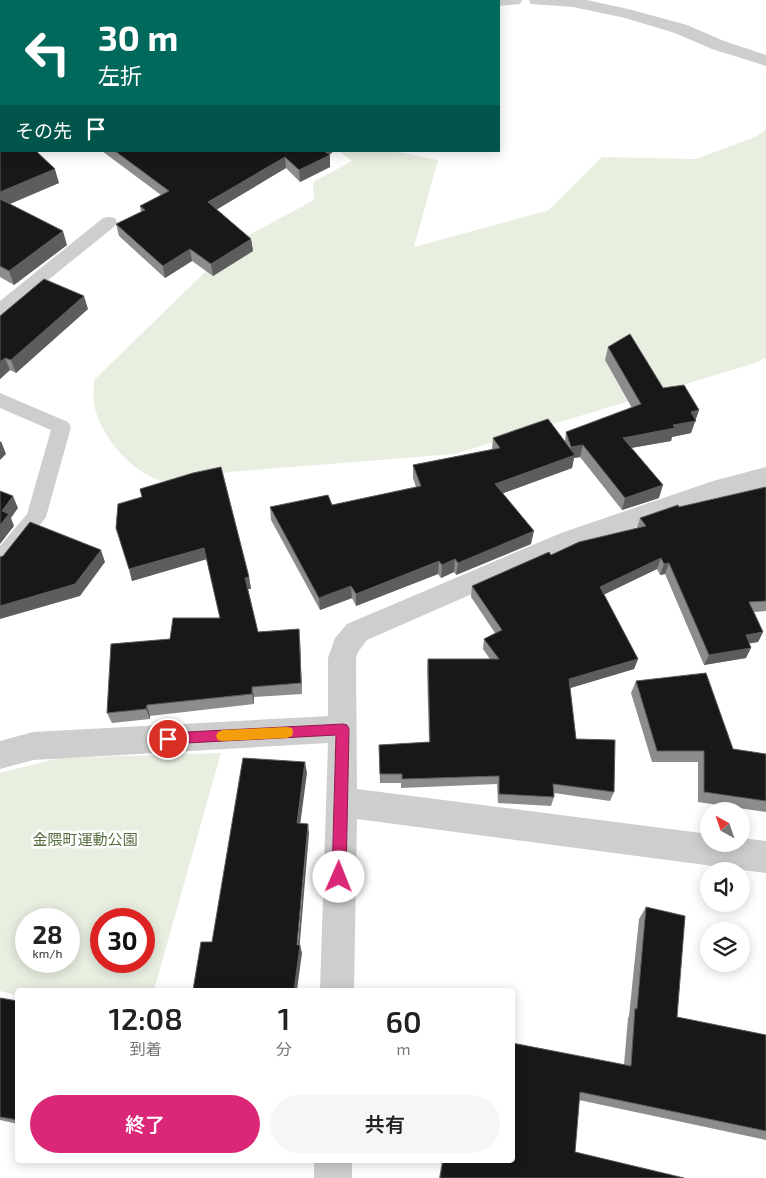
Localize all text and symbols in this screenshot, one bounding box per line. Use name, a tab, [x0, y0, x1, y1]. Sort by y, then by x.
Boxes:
text: 30 m	[98, 16, 178, 58]
icon: left	[15, 20, 80, 85]
text: 左折	[98, 62, 142, 88]
icon: arrive	[82, 115, 110, 143]
text: その先	[15, 119, 72, 142]
pin	[147, 718, 189, 760]
icon: arrive	[154, 725, 182, 753]
north arrow	[700, 802, 750, 852]
map controls	[700, 802, 750, 972]
park label: 金隈町運動公園	[32, 830, 138, 848]
position arrow	[312, 850, 364, 902]
button: sound	[700, 862, 750, 912]
speed limit sign: 30	[90, 908, 155, 973]
text: 28	[32, 919, 63, 949]
button: layers	[700, 922, 750, 972]
text: km/h	[33, 946, 62, 960]
text: 12:08	[108, 1000, 183, 1036]
text: 1	[278, 1000, 290, 1036]
text: 60	[386, 1003, 422, 1039]
text: 到着	[130, 1039, 162, 1058]
text: 分	[276, 1039, 292, 1058]
text: m	[397, 1039, 411, 1058]
button: 終了	[30, 1095, 260, 1153]
button: 共有	[270, 1095, 500, 1153]

